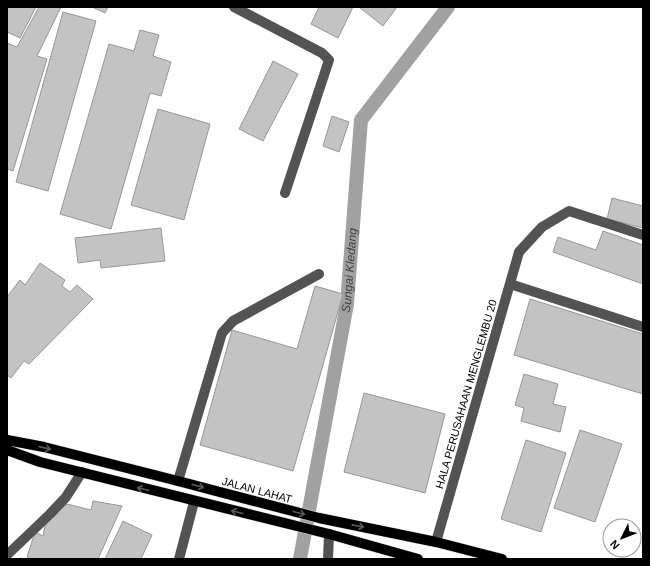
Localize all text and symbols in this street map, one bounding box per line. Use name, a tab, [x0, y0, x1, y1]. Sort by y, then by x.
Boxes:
water label: Sungai Kledang	[339, 227, 360, 314]
street label: HALA PERUSAHAAN MENGLEMBU 20	[433, 298, 499, 490]
one-way arrow	[38, 444, 51, 452]
street label: JALAN LAHAT	[221, 475, 294, 505]
one-way arrow	[192, 483, 205, 490]
one-way arrow	[137, 484, 150, 492]
one-way arrow	[231, 508, 244, 515]
one-way arrow	[293, 510, 306, 518]
north arrow	[602, 518, 642, 558]
one-way arrow	[351, 522, 364, 530]
text: N	[608, 538, 622, 552]

